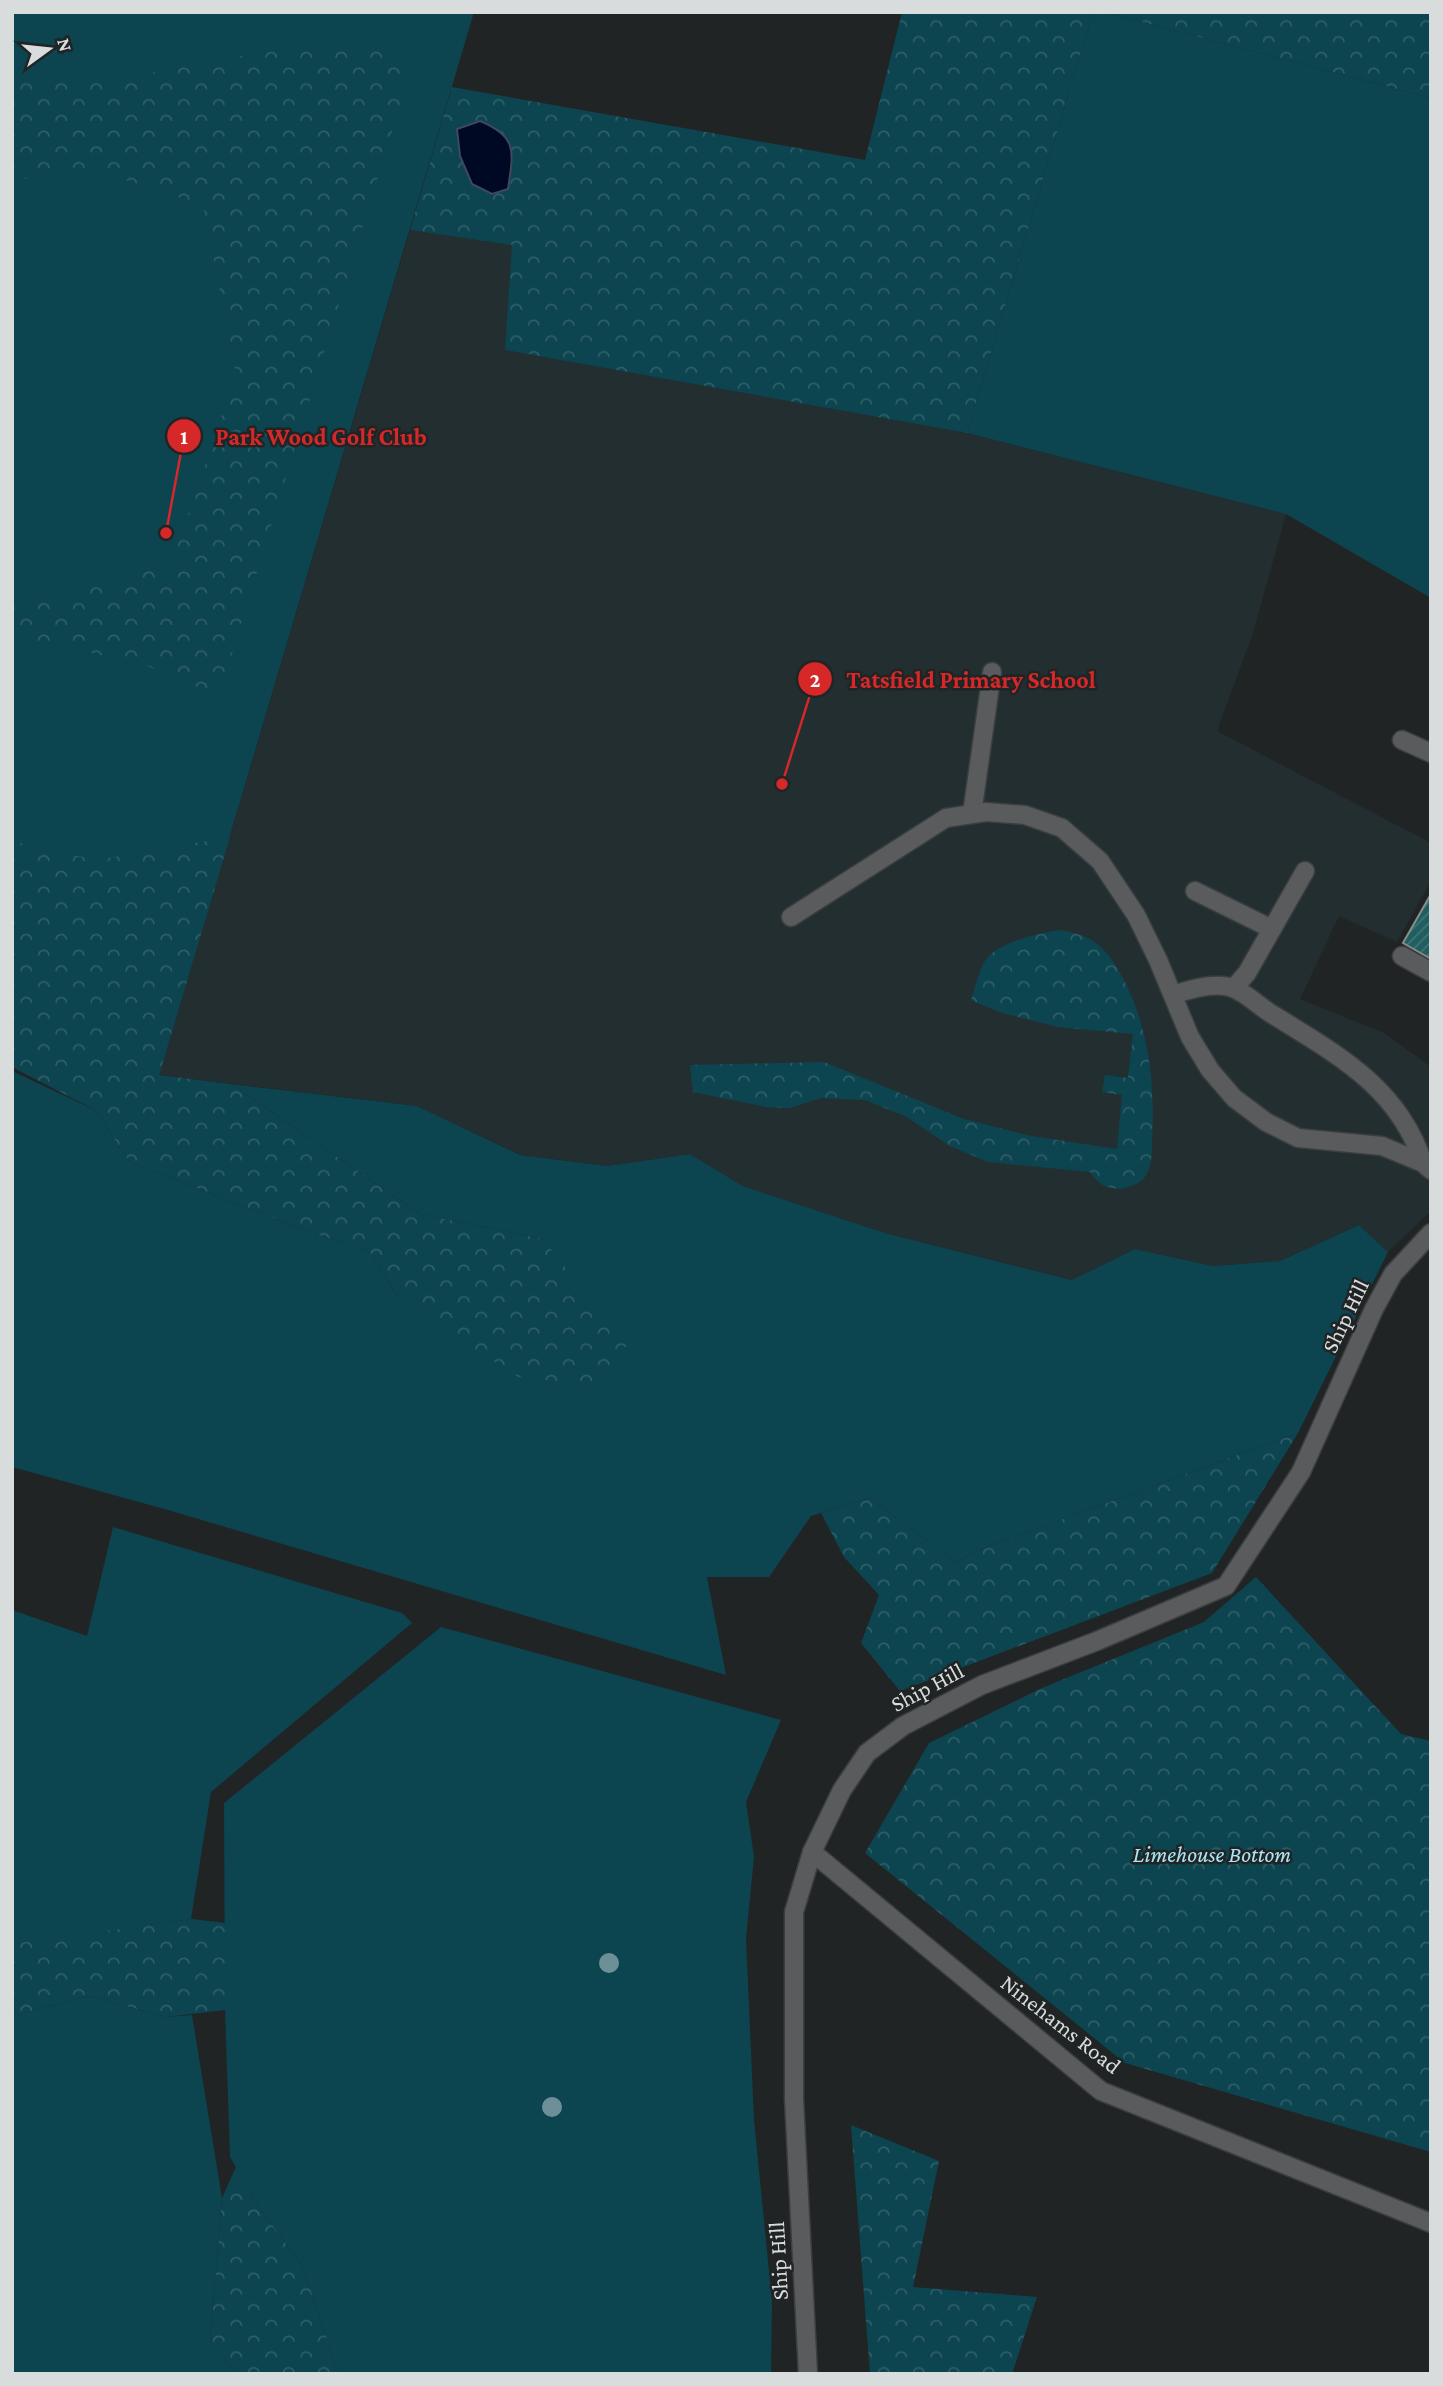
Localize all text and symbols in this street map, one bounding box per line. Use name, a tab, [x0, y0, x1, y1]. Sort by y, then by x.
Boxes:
north arrow	[14, 14, 84, 84]
text: N	[53, 36, 77, 54]
callout: Park Wood Golf Club	[166, 414, 441, 459]
text: Park Wood Golf Club	[215, 423, 427, 450]
text: 1	[180, 425, 188, 449]
callout: Tatsfield Primary School	[797, 657, 1110, 702]
text: Tatsfield Primary School	[846, 666, 1096, 693]
text: 2	[810, 668, 821, 692]
street label: Ship Hill	[1316, 1275, 1374, 1357]
street label: Ship Hill	[886, 1657, 968, 1717]
park label: Limehouse Bottom	[1133, 1841, 1291, 1867]
street label: Ninehams Road	[996, 1969, 1126, 2079]
street label: Ship Hill	[763, 2221, 793, 2301]

